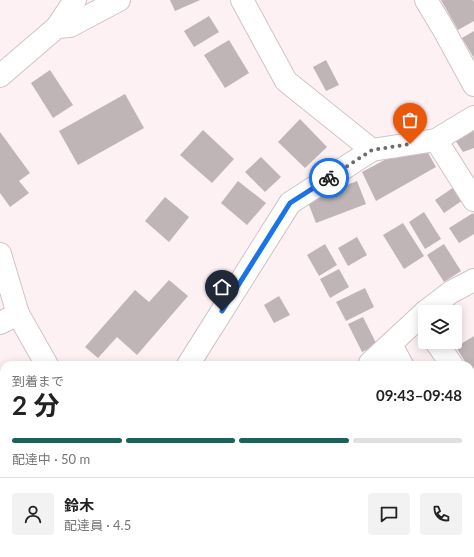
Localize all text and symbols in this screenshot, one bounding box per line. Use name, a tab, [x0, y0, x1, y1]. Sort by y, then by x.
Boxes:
pin	[393, 103, 427, 144]
icon: bag	[399, 109, 421, 131]
courier	[309, 158, 349, 198]
icon: bike	[318, 167, 340, 189]
pin	[205, 270, 239, 311]
icon: home	[211, 276, 233, 298]
map controls	[418, 305, 462, 349]
button: layers	[418, 305, 462, 349]
text: 到着まで	[12, 373, 64, 389]
text: 09:43–09:48	[376, 386, 462, 404]
text: 2 分	[12, 389, 59, 421]
text: 配達中 · 50 m	[12, 451, 90, 467]
button: person	[12, 493, 54, 535]
button: chat	[368, 493, 410, 535]
button: phone	[420, 493, 462, 535]
text: 鈴木	[64, 496, 94, 514]
text: 配達員 · 4.5	[64, 517, 131, 533]

